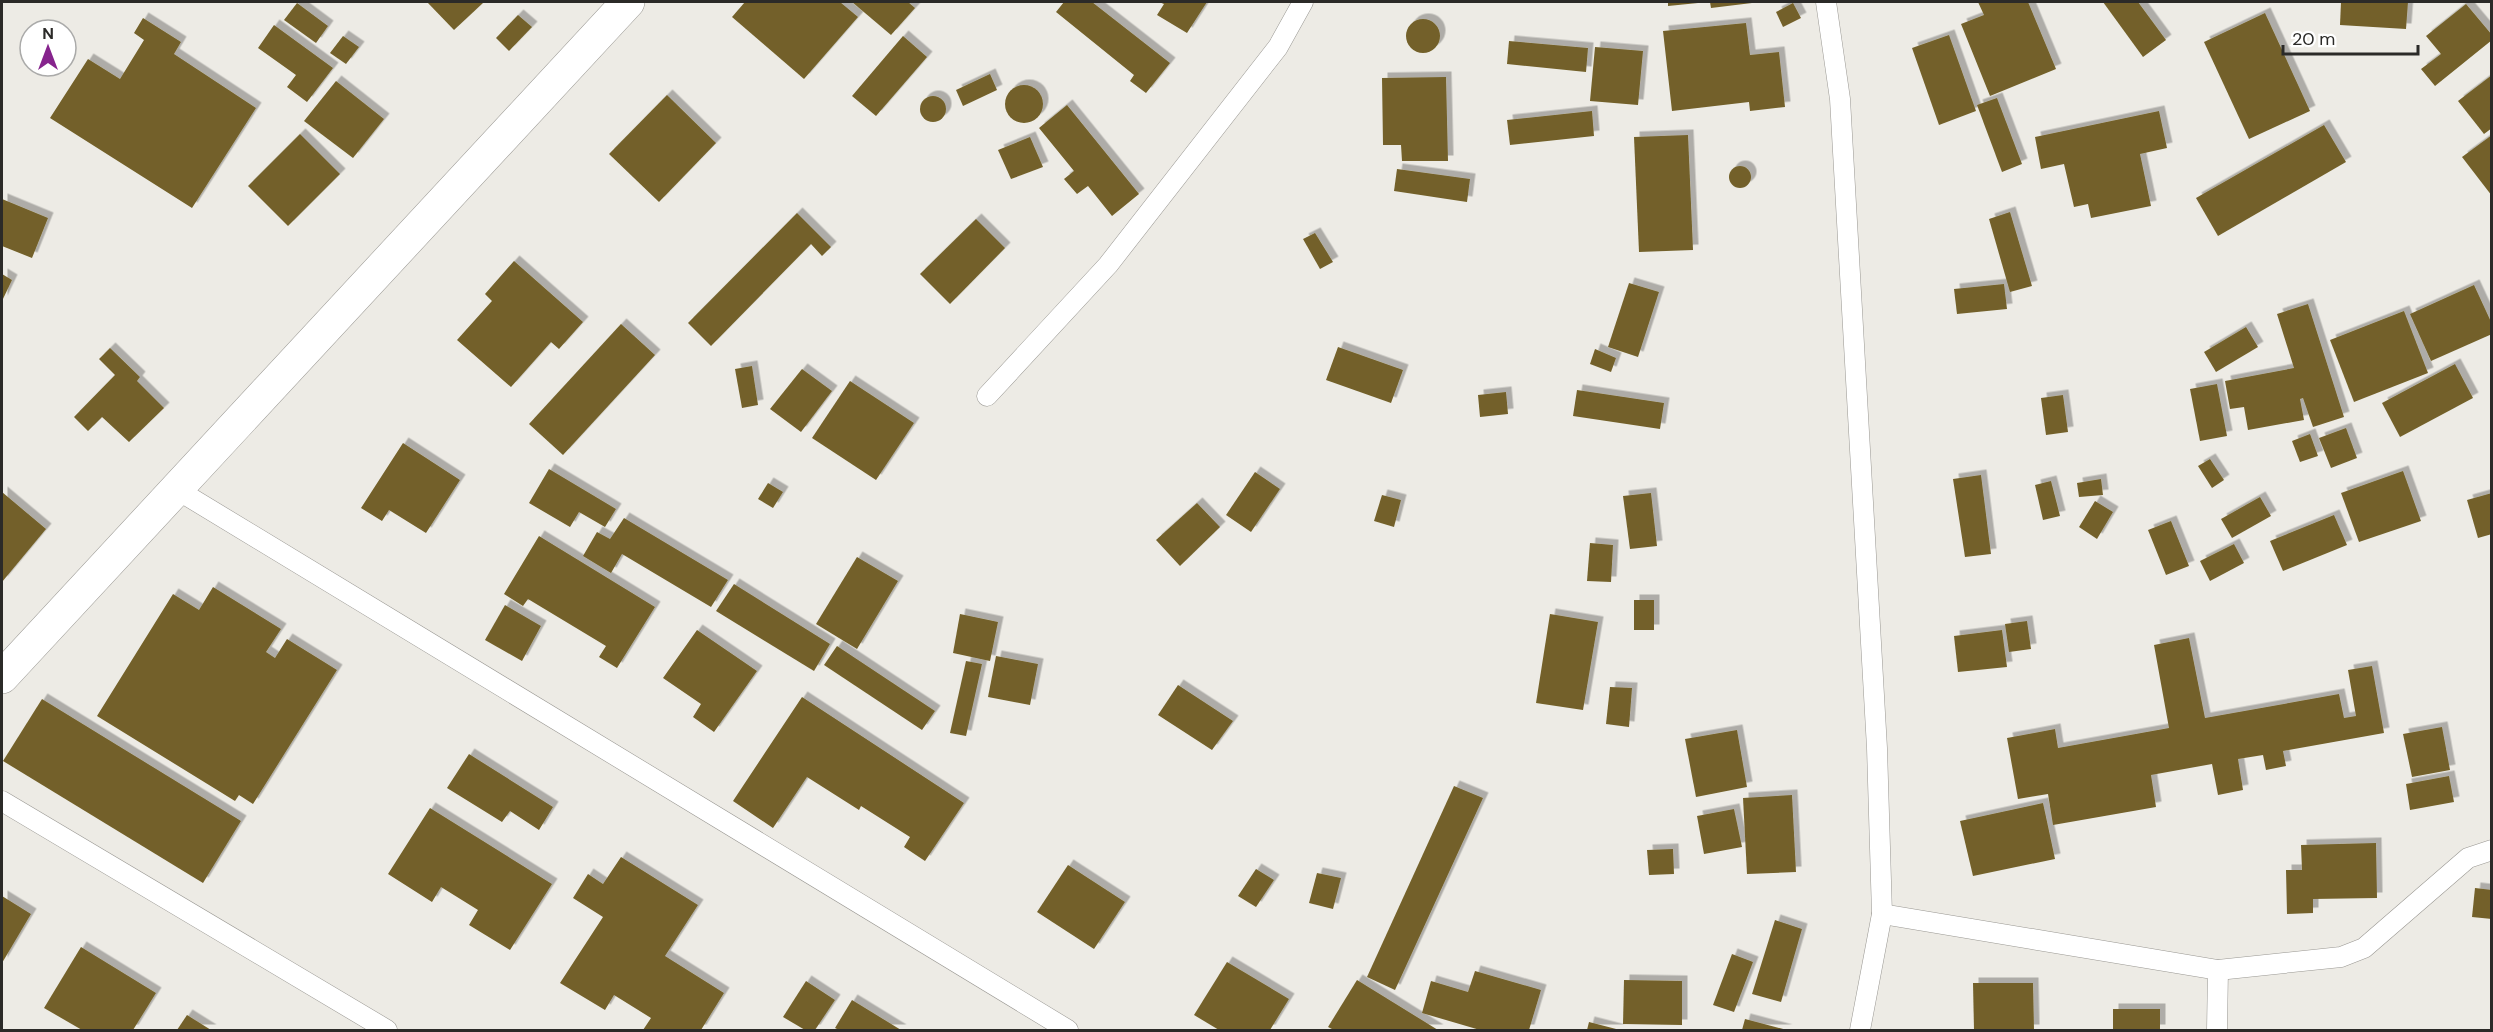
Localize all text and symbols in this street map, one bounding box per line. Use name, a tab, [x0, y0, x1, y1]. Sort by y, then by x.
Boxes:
north arrow	[18, 18, 78, 78]
scale bar	[2283, 18, 2418, 56]
text: N	[42, 23, 54, 44]
text: 20 m	[2292, 27, 2335, 51]

